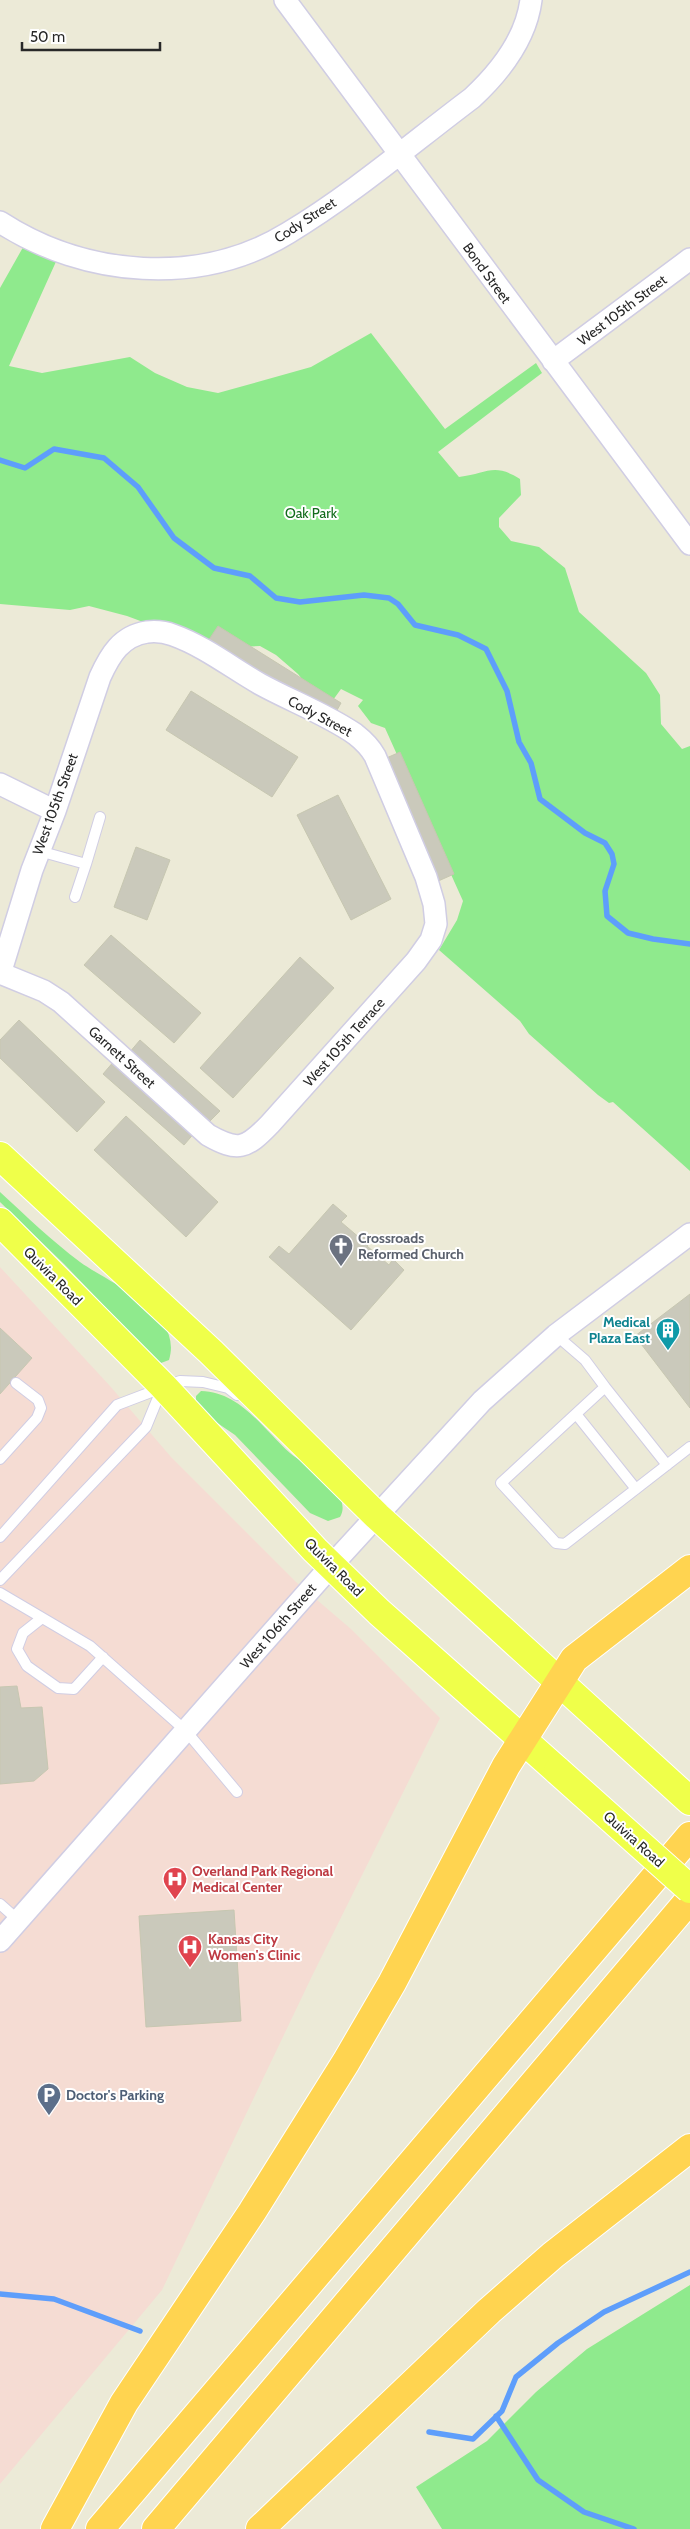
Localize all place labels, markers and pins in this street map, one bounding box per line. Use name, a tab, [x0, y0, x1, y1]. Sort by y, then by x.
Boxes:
place label: Crossroads Reformed Church	[358, 1229, 464, 1263]
church icon: Crossroads Reformed Church	[328, 1233, 354, 1267]
place label: Medical Plaza East	[589, 1313, 650, 1347]
building icon: Medical Plaza East	[655, 1317, 681, 1351]
place label: Overland Park Regional Medical Center	[192, 1862, 334, 1896]
hospital icon: Overland Park Regional Medical Center	[162, 1866, 188, 1900]
place label: Kansas City Women's Clinic	[208, 1930, 301, 1964]
hospital icon: Kansas City Women's Clinic	[177, 1934, 203, 1968]
parking icon: Doctor's Parking	[36, 2082, 62, 2116]
place label: Doctor's Parking	[66, 2086, 164, 2104]

